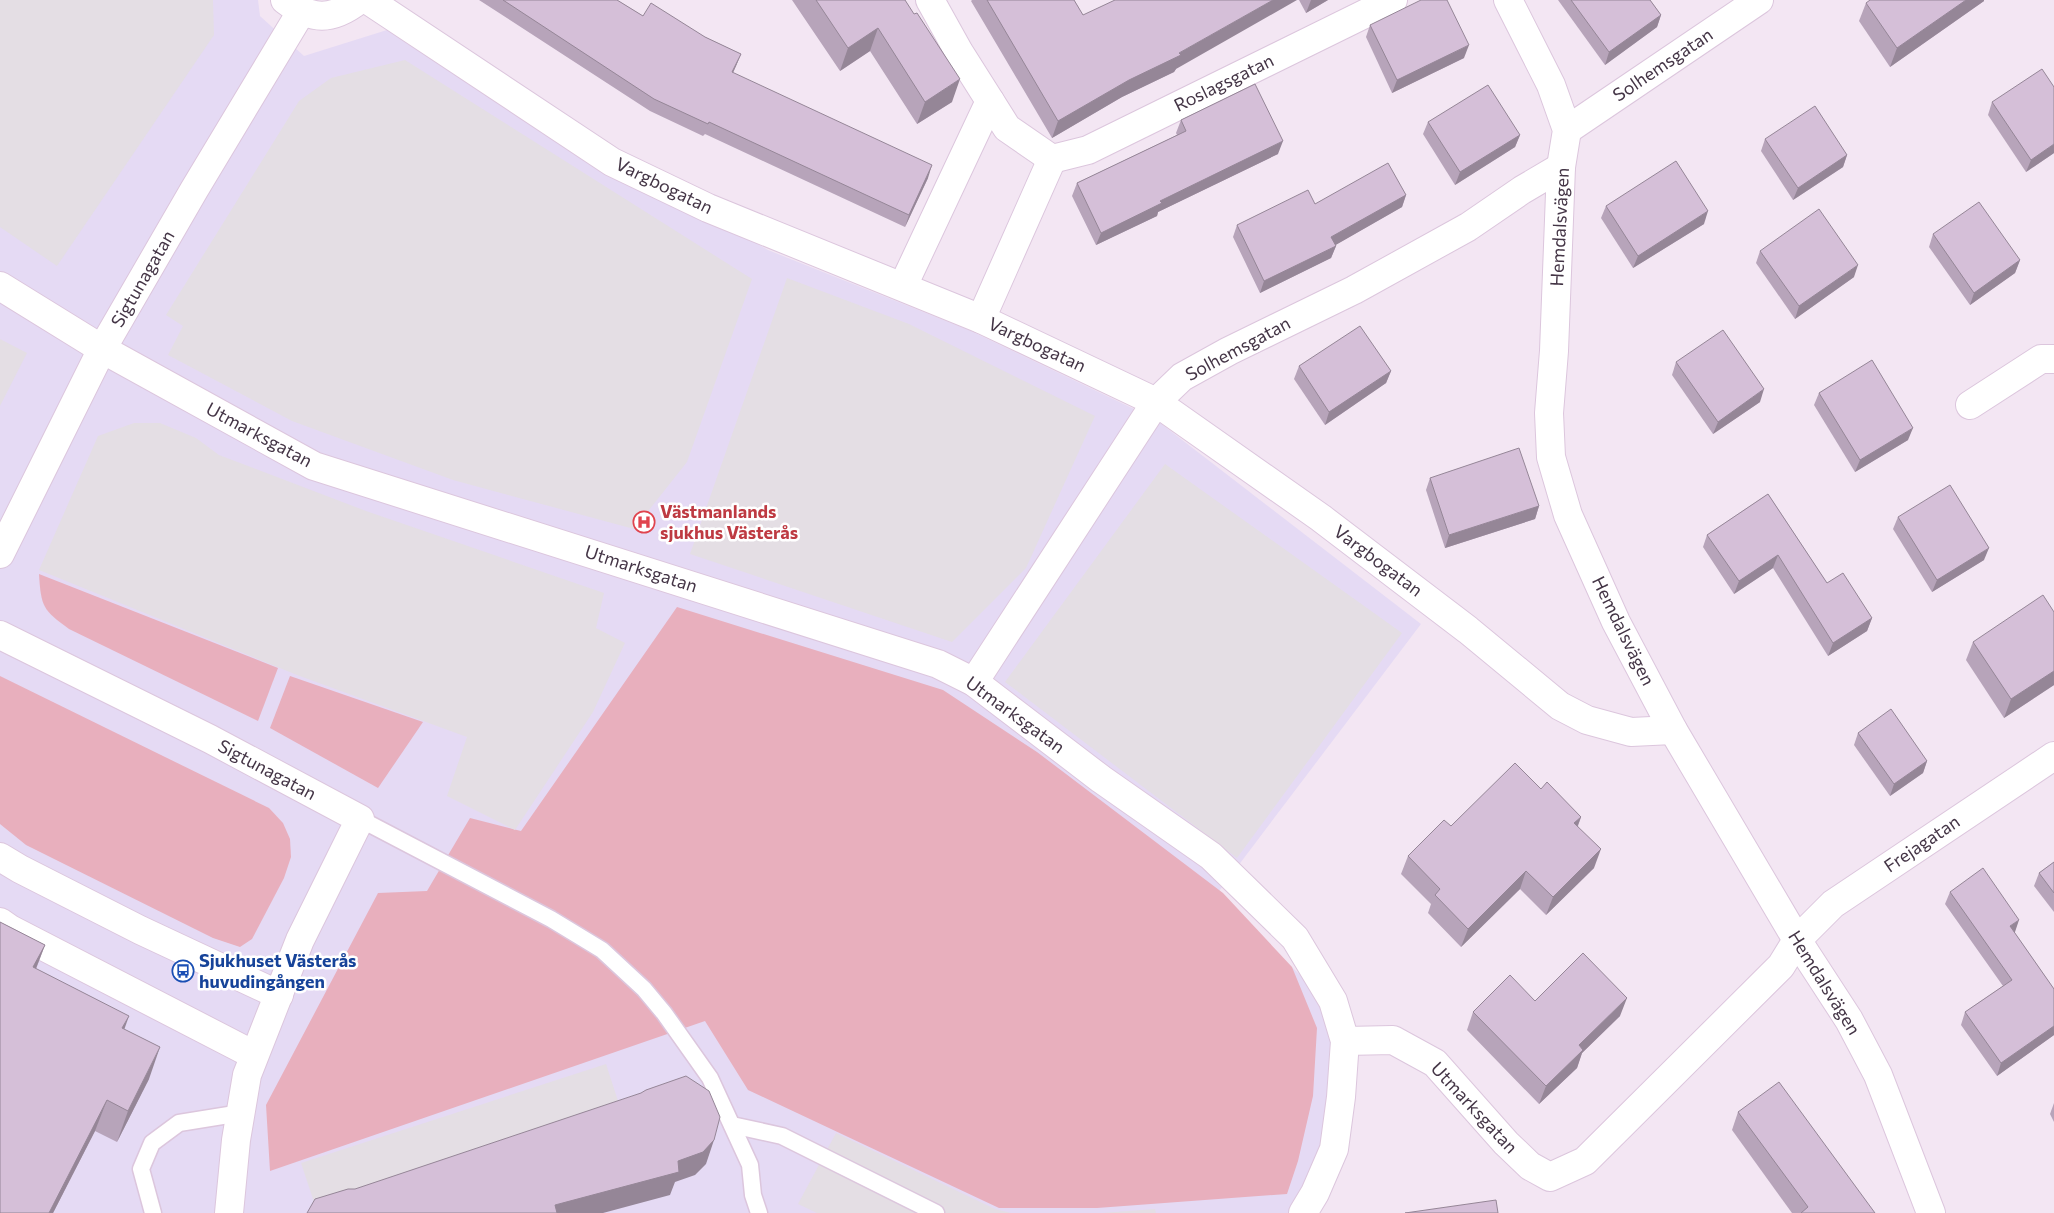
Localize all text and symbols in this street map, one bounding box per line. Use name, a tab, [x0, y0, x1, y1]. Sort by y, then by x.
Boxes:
street label: Solhemsgatan	[1608, 23, 1717, 106]
street label: Roslagsgatan	[1170, 48, 1277, 116]
street label: Vargbogatan	[612, 152, 717, 218]
street label: Hemdalsvägen	[1545, 167, 1573, 287]
street label: Sigtunagatan	[106, 226, 179, 331]
street label: Solhemsgatan	[1181, 311, 1294, 385]
street label: Vargbogatan	[985, 312, 1090, 376]
street label: Utmarksgatan	[203, 397, 316, 471]
place label: Västmanlands sjukhus Västerås	[660, 500, 798, 543]
hospital icon: Västmanlands sjukhus Västerås	[632, 510, 656, 534]
street label: Vargbogatan	[1330, 520, 1427, 601]
street label: Utmarksgatan	[582, 540, 700, 597]
street label: Hemdalsvägen	[1588, 572, 1660, 689]
street label: Utmarksgatan	[962, 671, 1069, 757]
street label: Sigtunagatan	[215, 734, 320, 804]
street label: Frejagatan	[1879, 810, 1963, 877]
street label: Hemdalsvägen	[1784, 926, 1866, 1039]
place label: Sjukhuset Västerås huvudingången	[199, 949, 357, 992]
bus stop icon: Sjukhuset Västerås huvudingången	[171, 959, 195, 983]
street label: Utmarksgatan	[1427, 1057, 1523, 1158]

